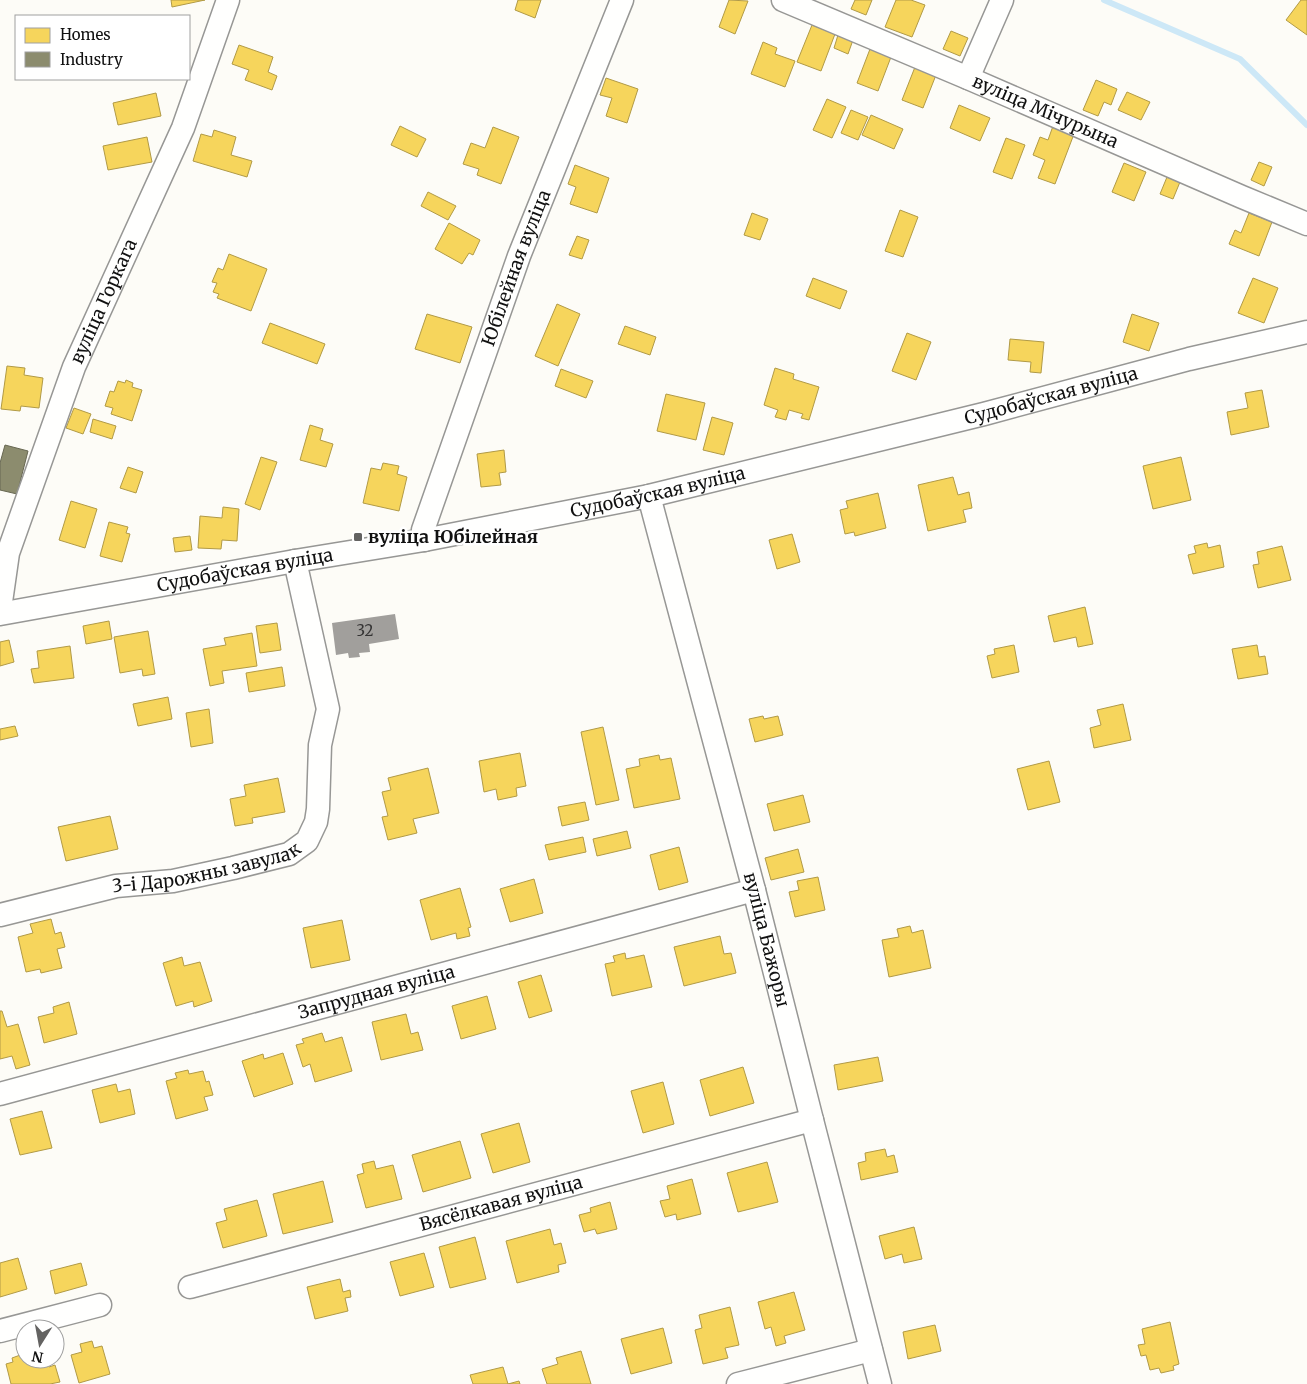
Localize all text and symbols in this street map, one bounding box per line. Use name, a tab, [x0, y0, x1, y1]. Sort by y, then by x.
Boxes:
legend	[15, 15, 190, 80]
text: Homes	[60, 25, 111, 44]
text: Industry	[60, 50, 123, 69]
street label: вуліца Мічурына	[969, 69, 1122, 153]
street label: Юбілейная вуліца	[476, 186, 556, 349]
street label: вуліца Горкага	[65, 235, 142, 367]
street label: Судобаўская вуліца	[962, 361, 1140, 429]
street label: Судобаўская вуліца	[568, 461, 748, 522]
place label: вуліца Юбілейная	[368, 525, 538, 548]
marker: вуліца Юбілейная	[352, 531, 364, 543]
street label: Судобаўская вуліца	[155, 543, 335, 597]
house number: 32	[356, 621, 374, 640]
street label: 3-і Дарожны завулак	[111, 837, 306, 897]
street label: вуліца Бажоры	[739, 870, 795, 1009]
street label: Запрудная вуліца	[296, 959, 457, 1024]
street label: Вясёлкавая вуліца	[417, 1170, 585, 1236]
north arrow	[15, 1319, 65, 1369]
text: N	[30, 1347, 45, 1367]

